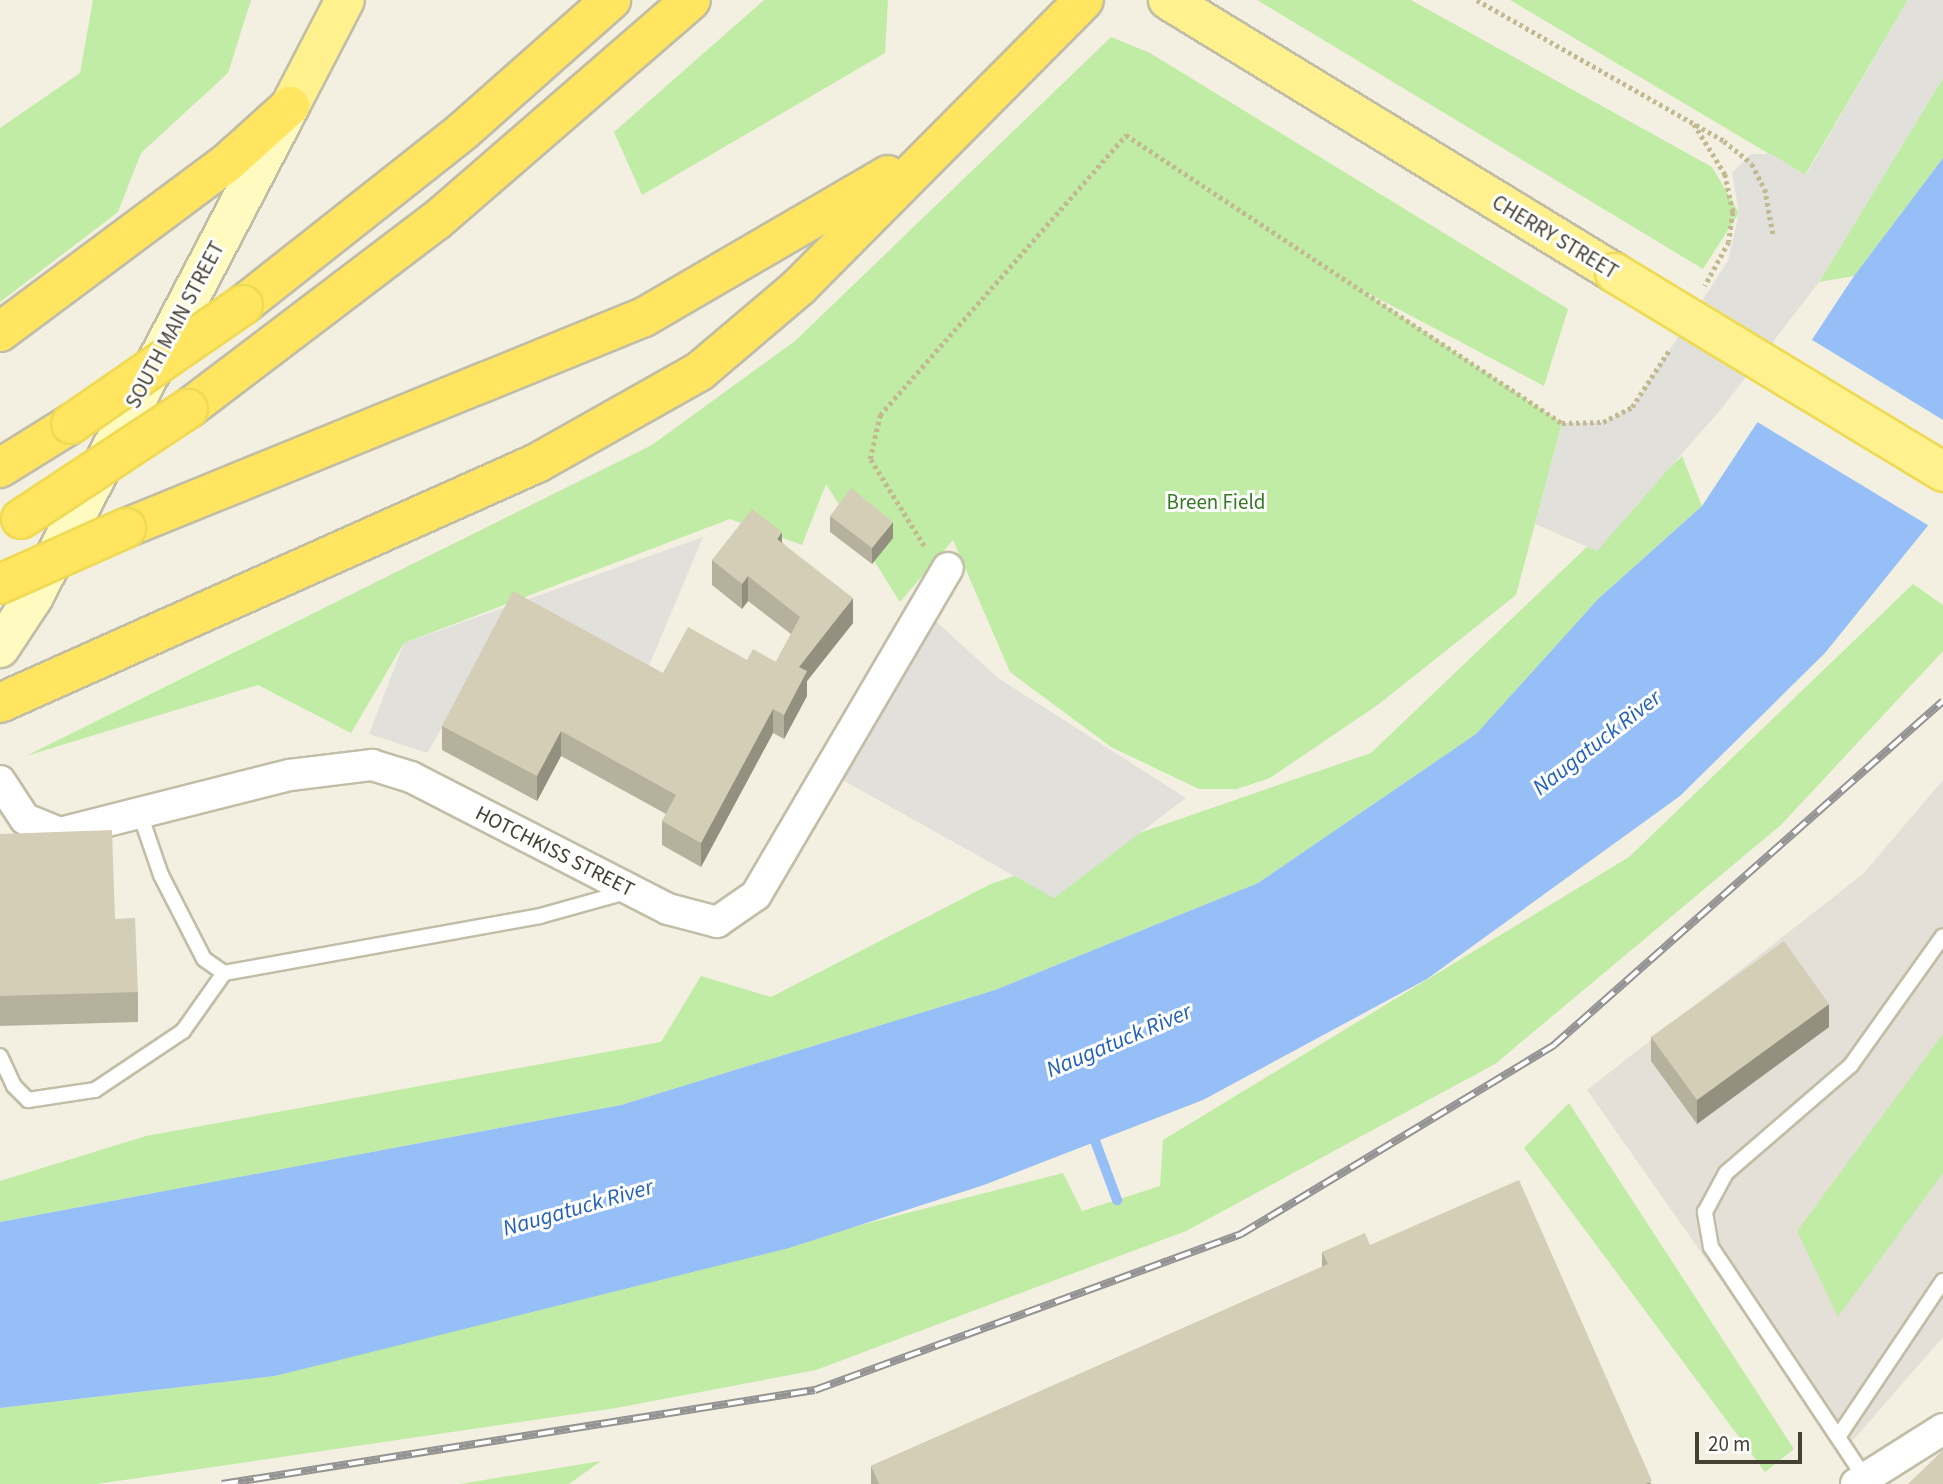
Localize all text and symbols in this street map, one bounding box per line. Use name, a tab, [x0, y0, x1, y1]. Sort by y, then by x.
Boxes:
street label: CHERRY STREET	[1488, 190, 1622, 284]
street label: SOUTH MAIN STREET	[120, 237, 230, 413]
park label: Breen Field	[1167, 489, 1265, 515]
water label: Naugatuck River	[1527, 684, 1667, 802]
street label: HOTCHKISS STREET	[471, 800, 639, 902]
water label: Naugatuck River	[1042, 998, 1196, 1084]
water label: Naugatuck River	[500, 1173, 656, 1243]
scale bar	[1698, 1418, 1805, 1462]
text: 20 m	[1708, 1429, 1750, 1459]

